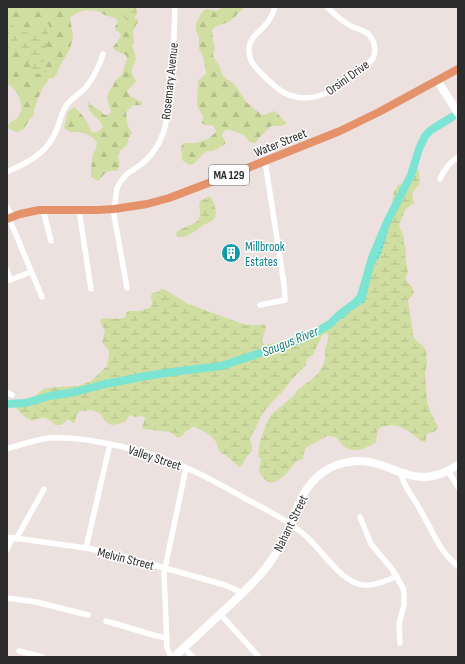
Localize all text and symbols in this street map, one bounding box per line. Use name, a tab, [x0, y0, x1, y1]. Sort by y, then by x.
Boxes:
street label: Rosemary Avenue	[158, 42, 182, 120]
street label: Orsini Drive	[323, 57, 372, 99]
street label: Water Street	[252, 125, 309, 161]
road number: MA 129	[209, 165, 249, 185]
place label: Millbrook Estates	[245, 239, 285, 270]
building icon: Millbrook Estates	[220, 242, 242, 264]
water label: Saugus River	[260, 322, 322, 360]
street label: Valley Street	[126, 442, 183, 474]
street label: Nahant Street	[270, 492, 312, 555]
street label: Melvin Street	[96, 544, 156, 574]

